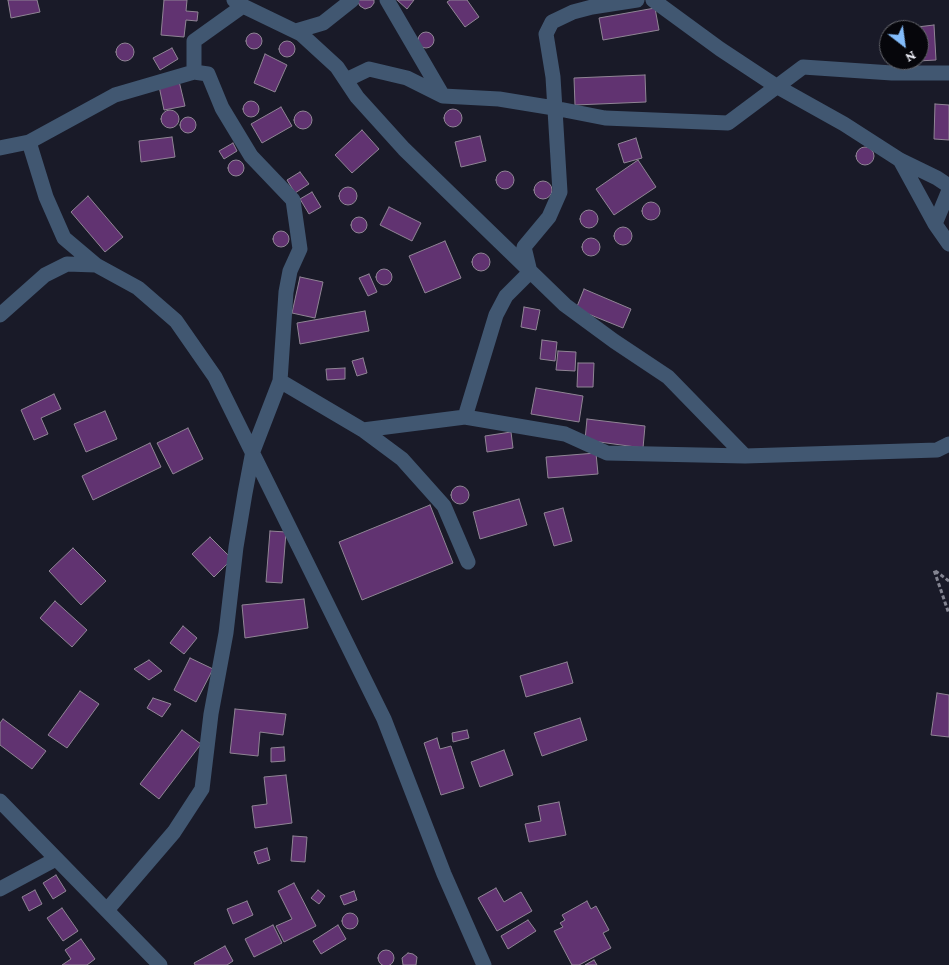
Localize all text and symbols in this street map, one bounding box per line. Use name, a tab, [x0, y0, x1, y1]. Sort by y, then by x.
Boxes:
north arrow	[879, 20, 929, 70]
text: N	[903, 48, 919, 66]

